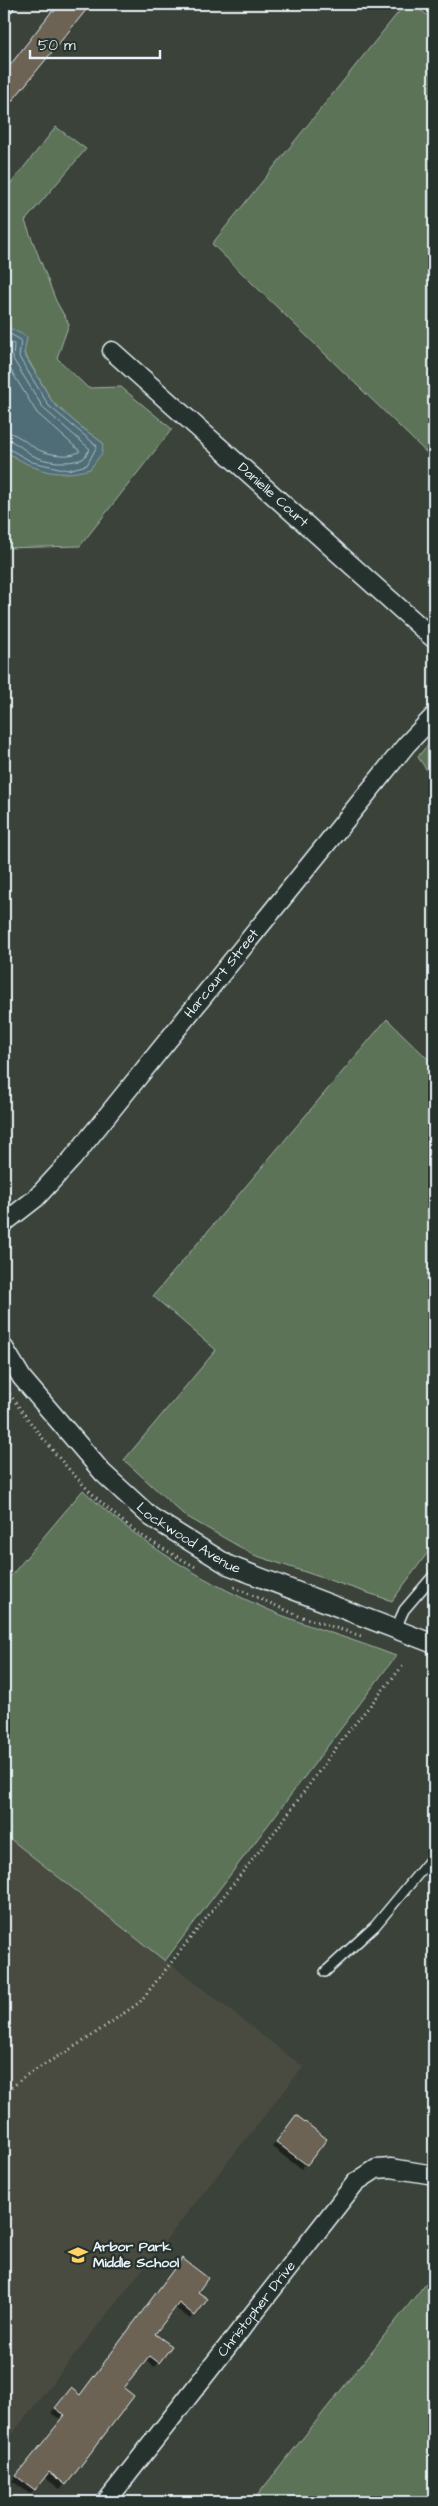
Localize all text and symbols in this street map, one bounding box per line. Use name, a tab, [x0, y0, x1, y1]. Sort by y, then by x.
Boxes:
scale bar	[30, 28, 160, 60]
text: 50 m	[38, 35, 76, 56]
street label: Danielle Court	[233, 458, 313, 532]
street label: Harcourt Street	[180, 924, 264, 1022]
street label: Lockwood Avenue	[132, 1498, 244, 1579]
place label: Arbor Park Middle School	[93, 2237, 180, 2273]
school or university icon: Arbor Park Middle School	[67, 2244, 89, 2266]
street label: Christopher Drive	[213, 2256, 301, 2361]

